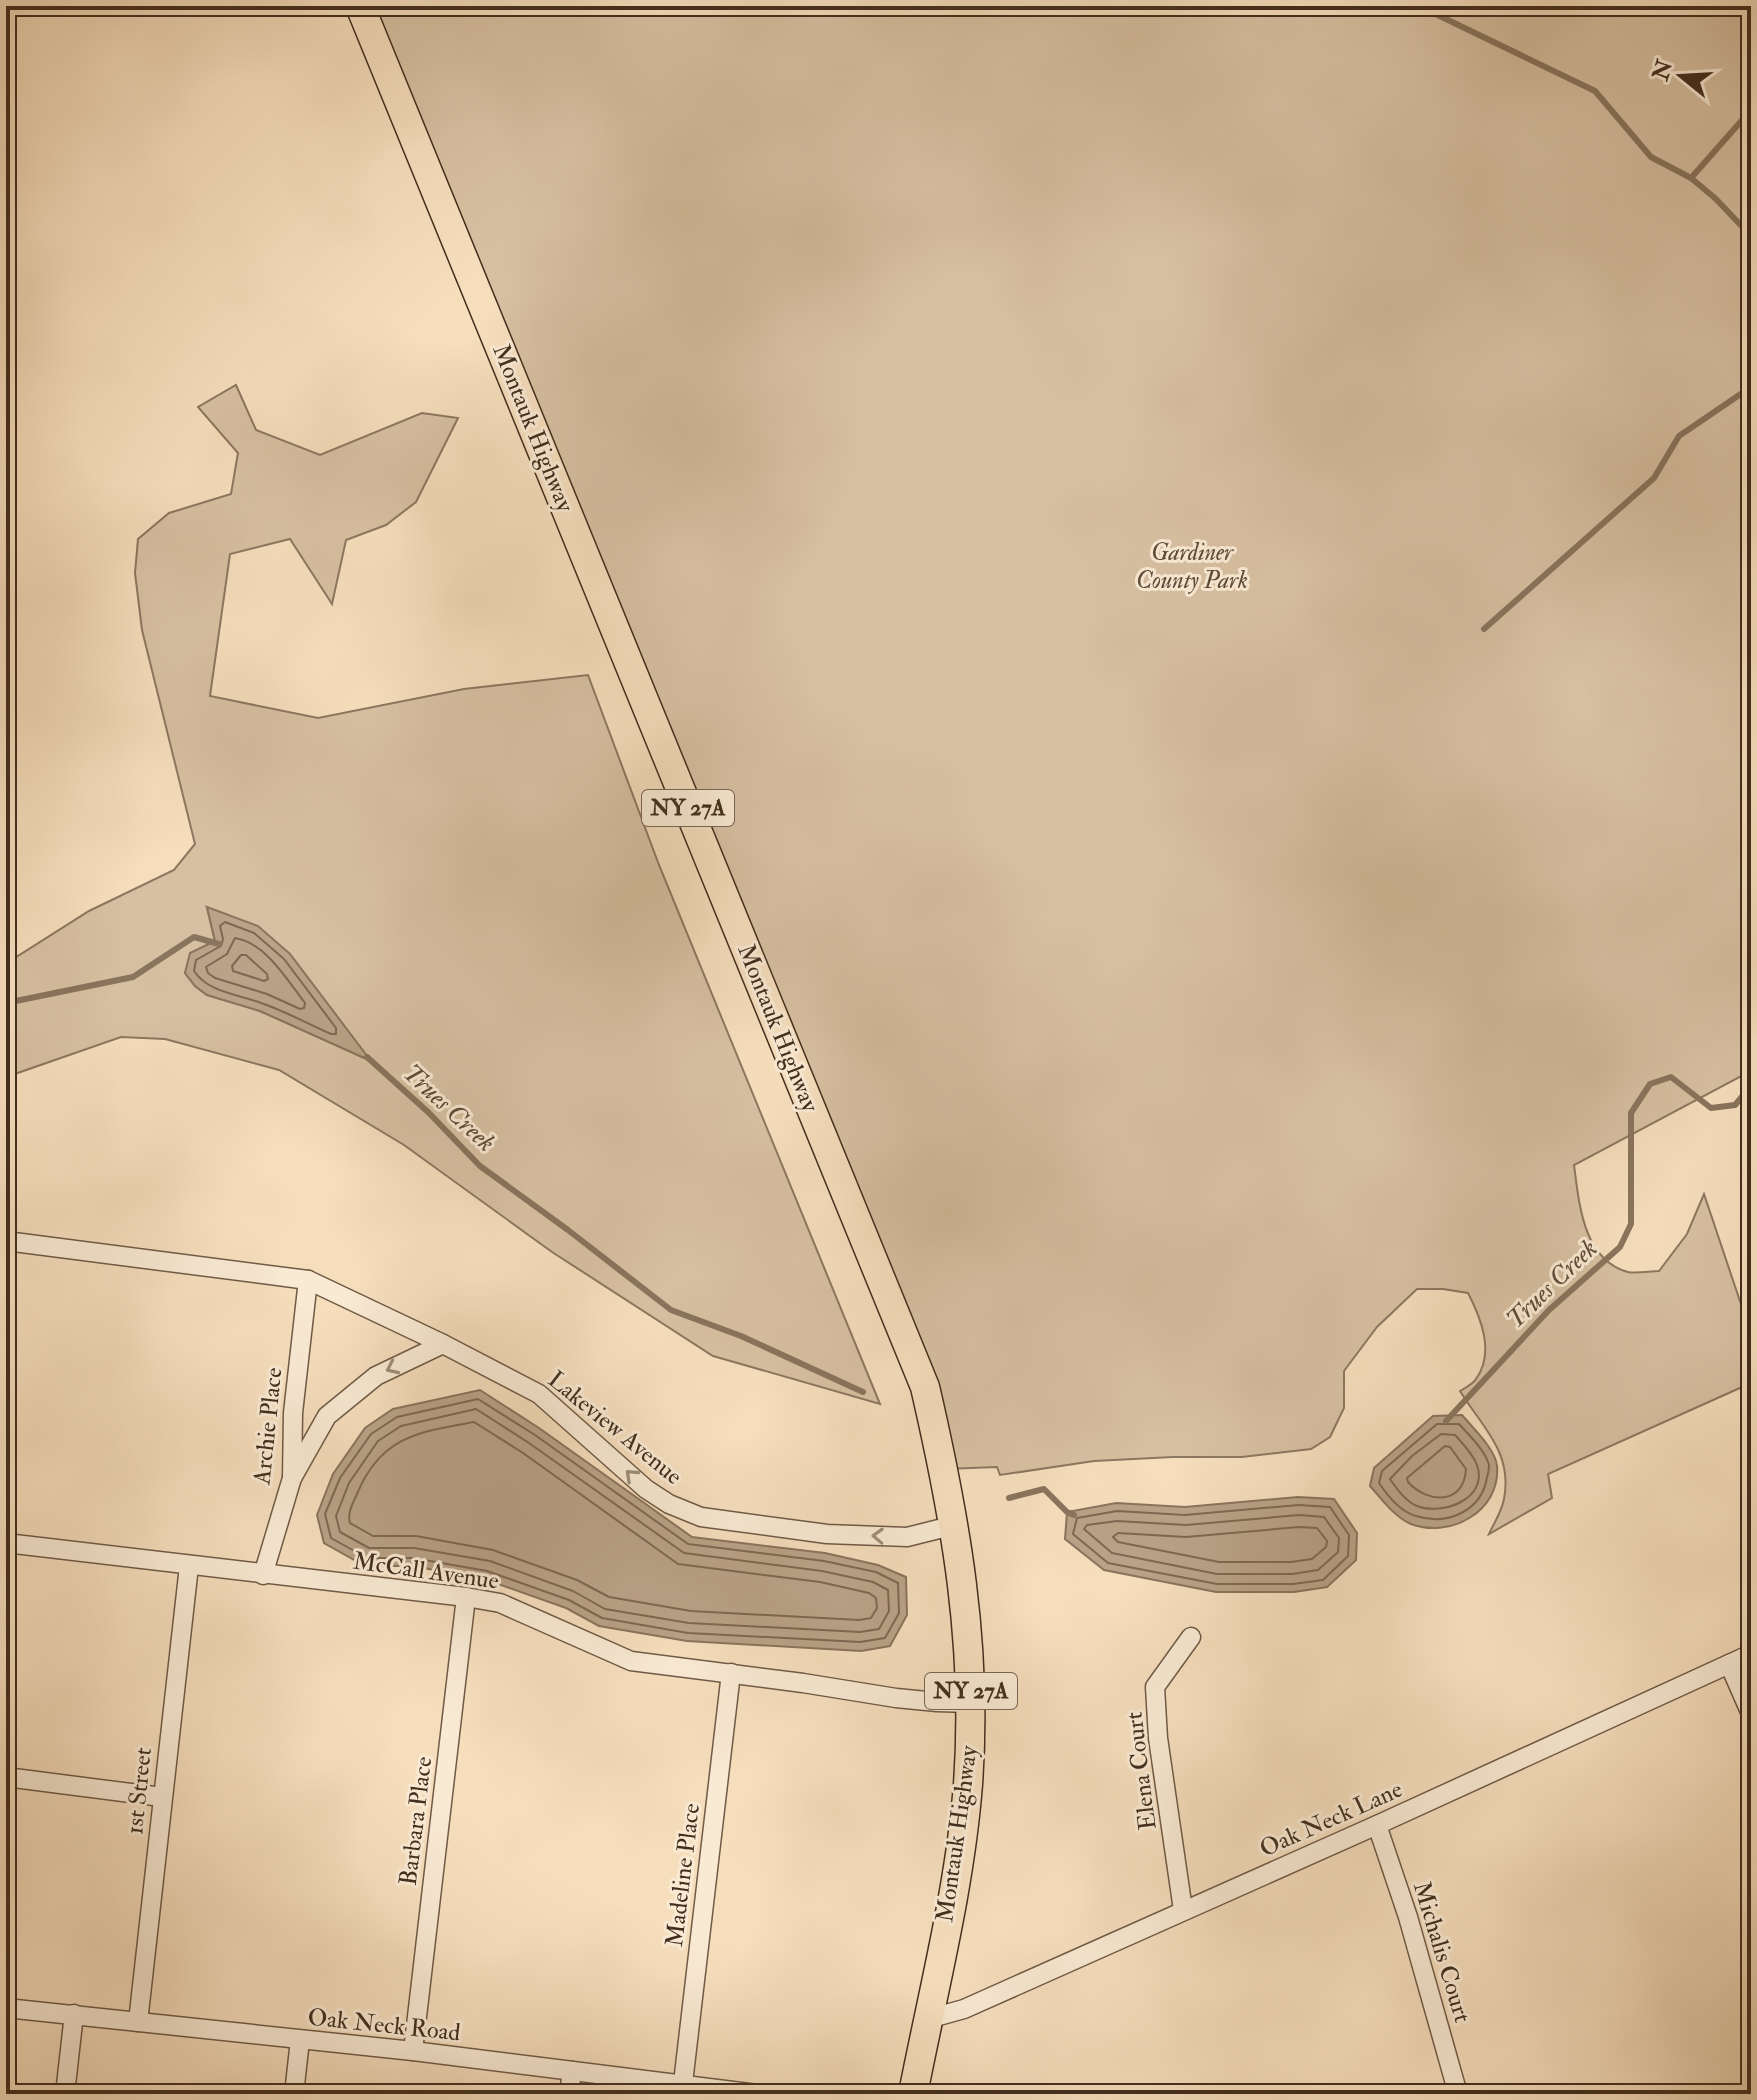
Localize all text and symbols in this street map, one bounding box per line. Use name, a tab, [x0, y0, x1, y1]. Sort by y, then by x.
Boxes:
north arrow	[1641, 36, 1721, 116]
text: N	[1646, 56, 1679, 85]
street label: Montauk Highway	[485, 340, 581, 517]
park label: Gardiner County Park	[1136, 537, 1248, 596]
road number: NY 27A	[642, 790, 734, 826]
street label: Montauk Highway	[730, 940, 826, 1117]
water label: Trues Creek	[396, 1057, 502, 1159]
water label: Trues Creek	[1500, 1233, 1604, 1335]
one-way arrow	[386, 1358, 400, 1374]
street label: Lakeview Avenue	[541, 1364, 689, 1492]
street label: Archie Place	[246, 1366, 290, 1487]
one-way arrow	[626, 1471, 641, 1485]
one-way arrow	[871, 1527, 884, 1544]
street label: McCall Avenue	[351, 1545, 501, 1597]
road number: NY 27A	[925, 1673, 1017, 1709]
street label: Elena Court	[1118, 1710, 1164, 1832]
street label: Montauk Highway	[929, 1743, 985, 1924]
street label: 1st Street	[119, 1746, 159, 1836]
street label: Barbara Place	[393, 1755, 439, 1887]
street label: Oak Neck Lane	[1255, 1774, 1407, 1864]
street label: Madeline Place	[659, 1801, 707, 1949]
street label: Michalis Court	[1406, 1878, 1478, 2026]
street label: Oak Neck Road	[306, 2002, 462, 2048]

